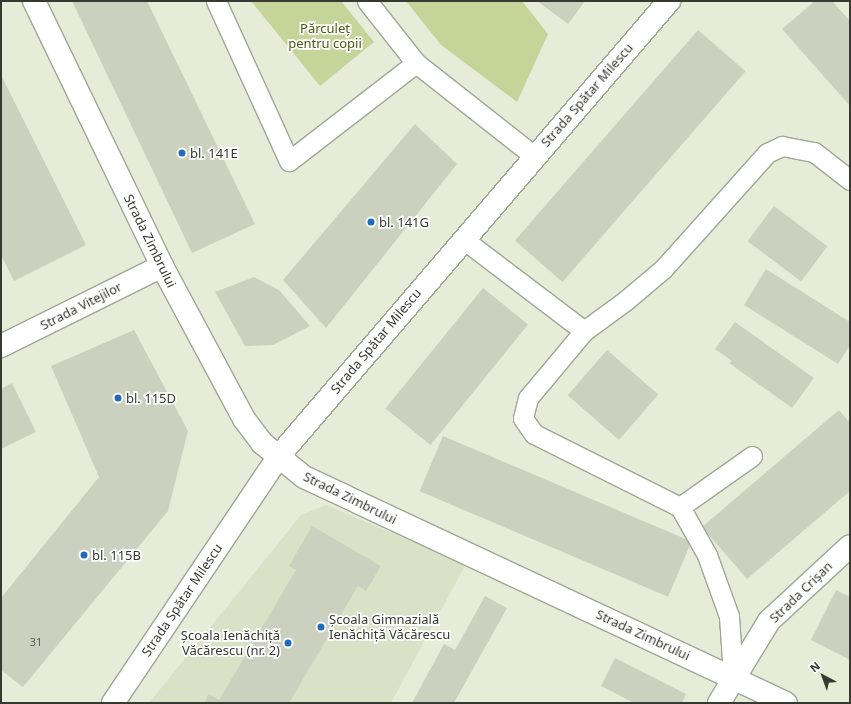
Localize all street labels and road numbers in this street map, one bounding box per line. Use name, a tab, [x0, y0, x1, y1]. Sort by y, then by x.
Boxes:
street label: Strada Spătar Milescu	[538, 40, 636, 150]
street label: Strada Zimbrului	[121, 192, 179, 290]
street label: Strada Vitejilor	[38, 279, 124, 333]
street label: Strada Spătar Milescu	[327, 285, 425, 397]
street label: Strada Zimbrului	[301, 469, 399, 527]
street label: Strada Spătar Milescu	[139, 541, 225, 659]
street label: Strada Crișan	[766, 558, 836, 626]
street label: Strada Zimbrului	[593, 606, 693, 664]

